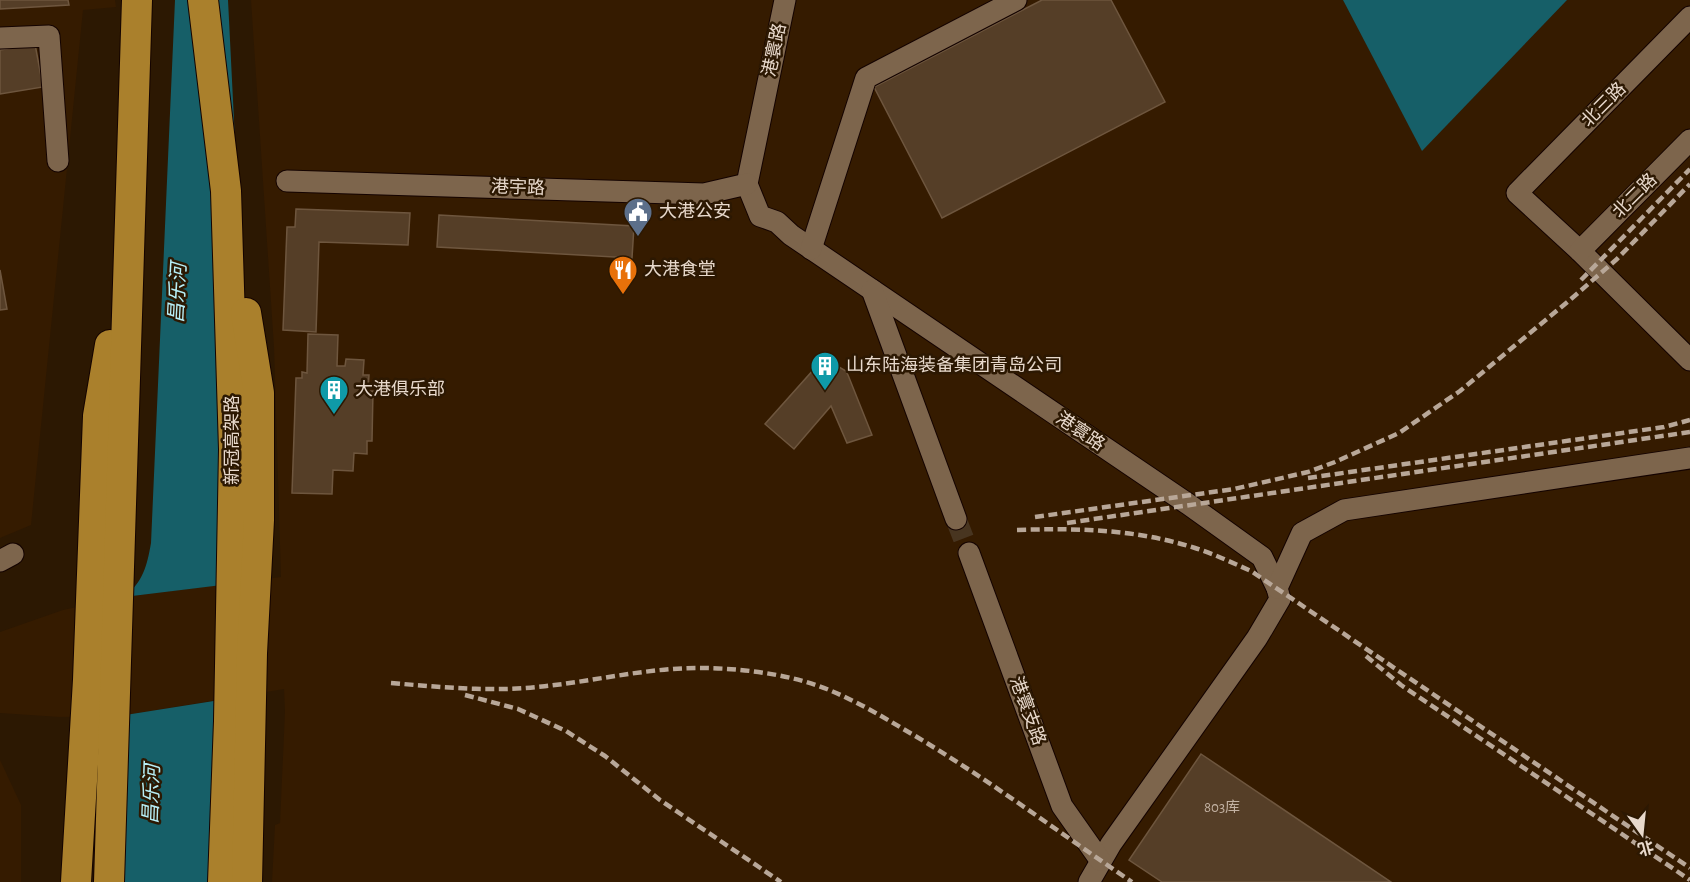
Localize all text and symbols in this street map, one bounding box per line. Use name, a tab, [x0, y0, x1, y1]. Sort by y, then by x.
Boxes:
street label: 港寰路	[759, 21, 789, 78]
street label: 北三路	[1577, 78, 1629, 130]
street label: 北二路	[1608, 169, 1660, 221]
street label: 港宇路	[491, 176, 545, 198]
public building icon: 大港公安	[622, 196, 654, 238]
place label: 大港公安	[659, 201, 731, 221]
restaurant icon: 大港食堂	[607, 254, 639, 296]
water label: 昌乐河	[165, 258, 190, 323]
place label: 大港食堂	[644, 259, 716, 279]
building icon: 山东陆海装备集团青岛公司	[809, 350, 841, 392]
place label: 山东陆海装备集团青岛公司	[846, 355, 1062, 375]
building icon: 大港俱乐部	[318, 374, 350, 416]
place label: 大港俱乐部	[355, 379, 445, 399]
street label: 新冠高架路	[222, 395, 242, 485]
street label: 港寰路	[1053, 408, 1109, 455]
street label: 港寰支路	[1006, 673, 1050, 748]
water label: 昌乐河	[140, 760, 163, 824]
house number: 803库	[1204, 799, 1240, 815]
north arrow	[1612, 804, 1672, 864]
text: 北	[1636, 838, 1656, 858]

